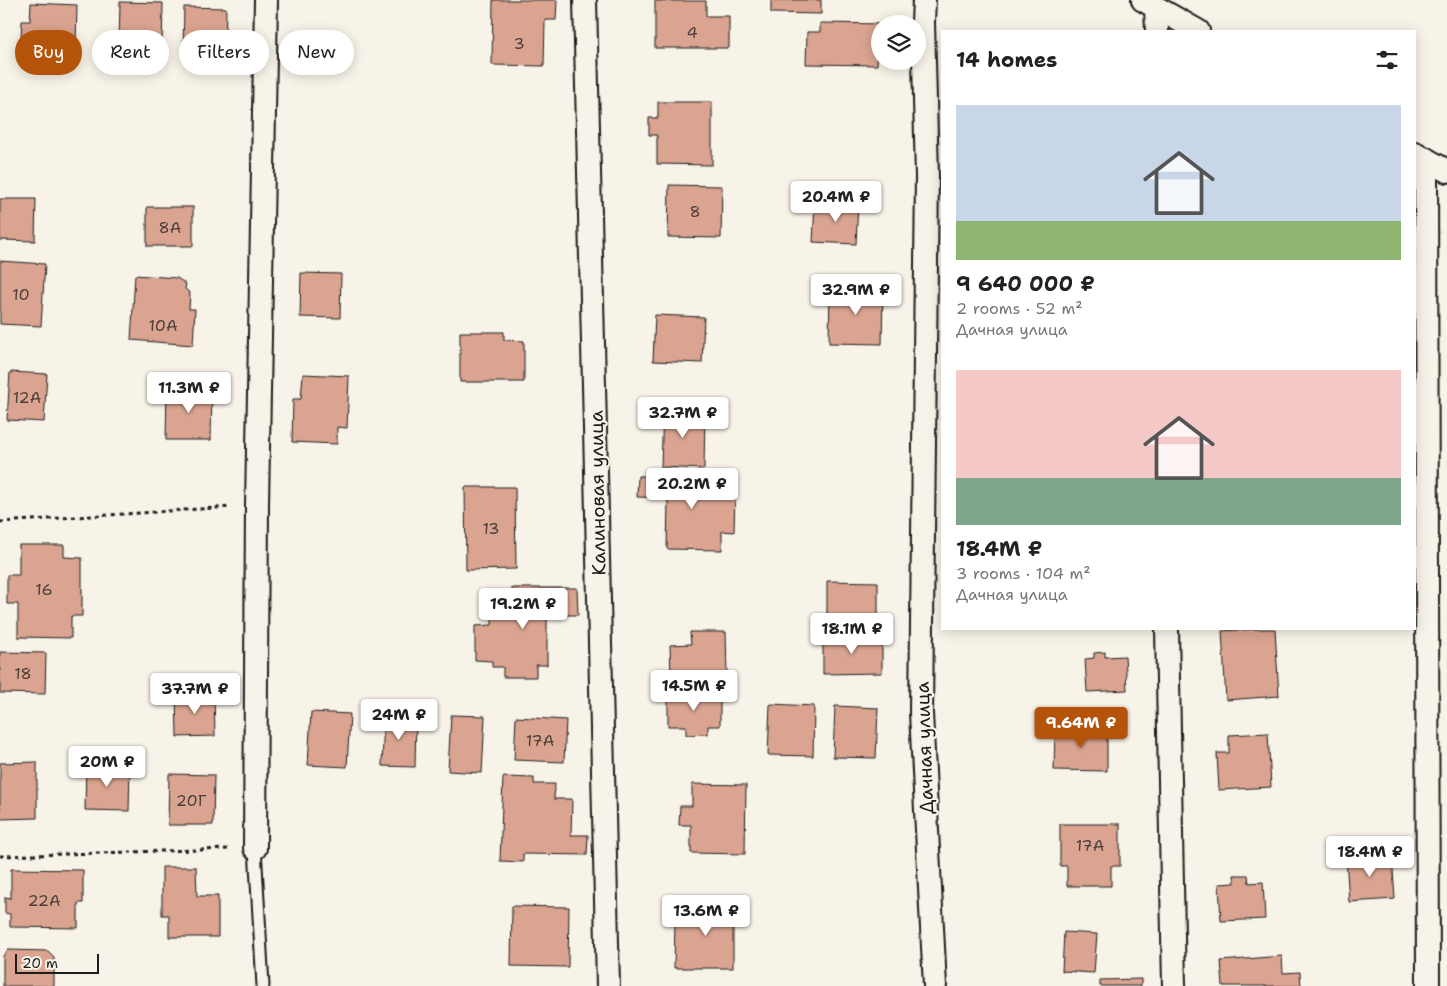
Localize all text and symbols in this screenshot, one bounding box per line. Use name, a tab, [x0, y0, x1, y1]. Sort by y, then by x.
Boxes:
map controls	[871, 15, 926, 70]
button: layers	[871, 15, 926, 70]
house number: 4	[686, 22, 698, 43]
chip: Buy	[15, 30, 82, 75]
chip: Rent	[92, 30, 169, 75]
chip: Filters	[179, 30, 269, 75]
chip: New	[279, 30, 354, 75]
house number: 3	[513, 33, 525, 54]
text: 14 homes	[956, 46, 1057, 74]
icon: filters	[1373, 46, 1401, 74]
icon: home	[1134, 138, 1224, 228]
pin: 20.4M ₽	[790, 180, 882, 223]
text: 20.4M ₽	[801, 186, 871, 207]
house number: 8	[689, 201, 701, 222]
house number: 8А	[159, 217, 181, 238]
text: 9 640 000 ₽	[956, 270, 1095, 298]
pin: 32.9M ₽	[810, 274, 902, 316]
text: 32.9M ₽	[822, 279, 890, 300]
house number: 10	[12, 284, 30, 305]
text: 2 rooms · 52 m²	[956, 298, 1083, 319]
house number: 10А	[148, 315, 178, 336]
text: Дачная улица	[956, 319, 1068, 340]
pin: 11.3M ₽	[143, 372, 235, 414]
text: 11.3M ₽	[158, 377, 220, 398]
house number: 12А	[13, 387, 41, 408]
pin: 32.7M ₽	[637, 396, 729, 439]
text: 32.7M ₽	[649, 402, 717, 423]
icon: home	[1134, 403, 1224, 493]
street label: Калиновая улица	[584, 410, 611, 576]
pin: 20.2M ₽	[646, 468, 738, 510]
text: 20.2M ₽	[657, 473, 727, 494]
house number: 13	[482, 518, 500, 539]
text: 18.4M ₽	[956, 535, 1042, 563]
text: 3 rooms · 104 m²	[956, 563, 1091, 584]
house number: 16	[35, 579, 53, 600]
text: Дачная улица	[956, 584, 1068, 605]
pin: 19.2M ₽	[477, 588, 569, 630]
text: 19.2M ₽	[490, 593, 556, 614]
pin: 18.1M ₽	[806, 612, 898, 655]
text: 18.1M ₽	[821, 618, 883, 639]
house number: 18	[14, 663, 32, 684]
pin: 14.5M ₽	[648, 670, 740, 712]
pin: 37.7M ₽	[149, 672, 241, 715]
text: 14.5M ₽	[661, 675, 727, 696]
text: 37.7M ₽	[161, 678, 229, 699]
street label: Дачная улица	[910, 681, 939, 815]
pin: 24M ₽	[364, 698, 434, 741]
text: 24M ₽	[372, 704, 426, 725]
pin: 9.64M ₽	[1035, 706, 1127, 749]
text: 9.64M ₽	[1046, 712, 1116, 733]
house number: 17А	[526, 730, 554, 751]
pin: 20M ₽	[72, 746, 142, 788]
text: 20M ₽	[79, 751, 135, 772]
house number: 20Г	[176, 790, 207, 811]
house number: 17А	[1076, 835, 1104, 856]
pin: 18.4M ₽	[1324, 836, 1416, 878]
text: 18.4M ₽	[1337, 841, 1403, 862]
house number: 22А	[27, 890, 61, 911]
pin: 13.6M ₽	[660, 894, 752, 937]
text: 13.6M ₽	[673, 900, 739, 921]
scale bar	[15, 951, 99, 974]
text: 20 m	[22, 954, 58, 972]

